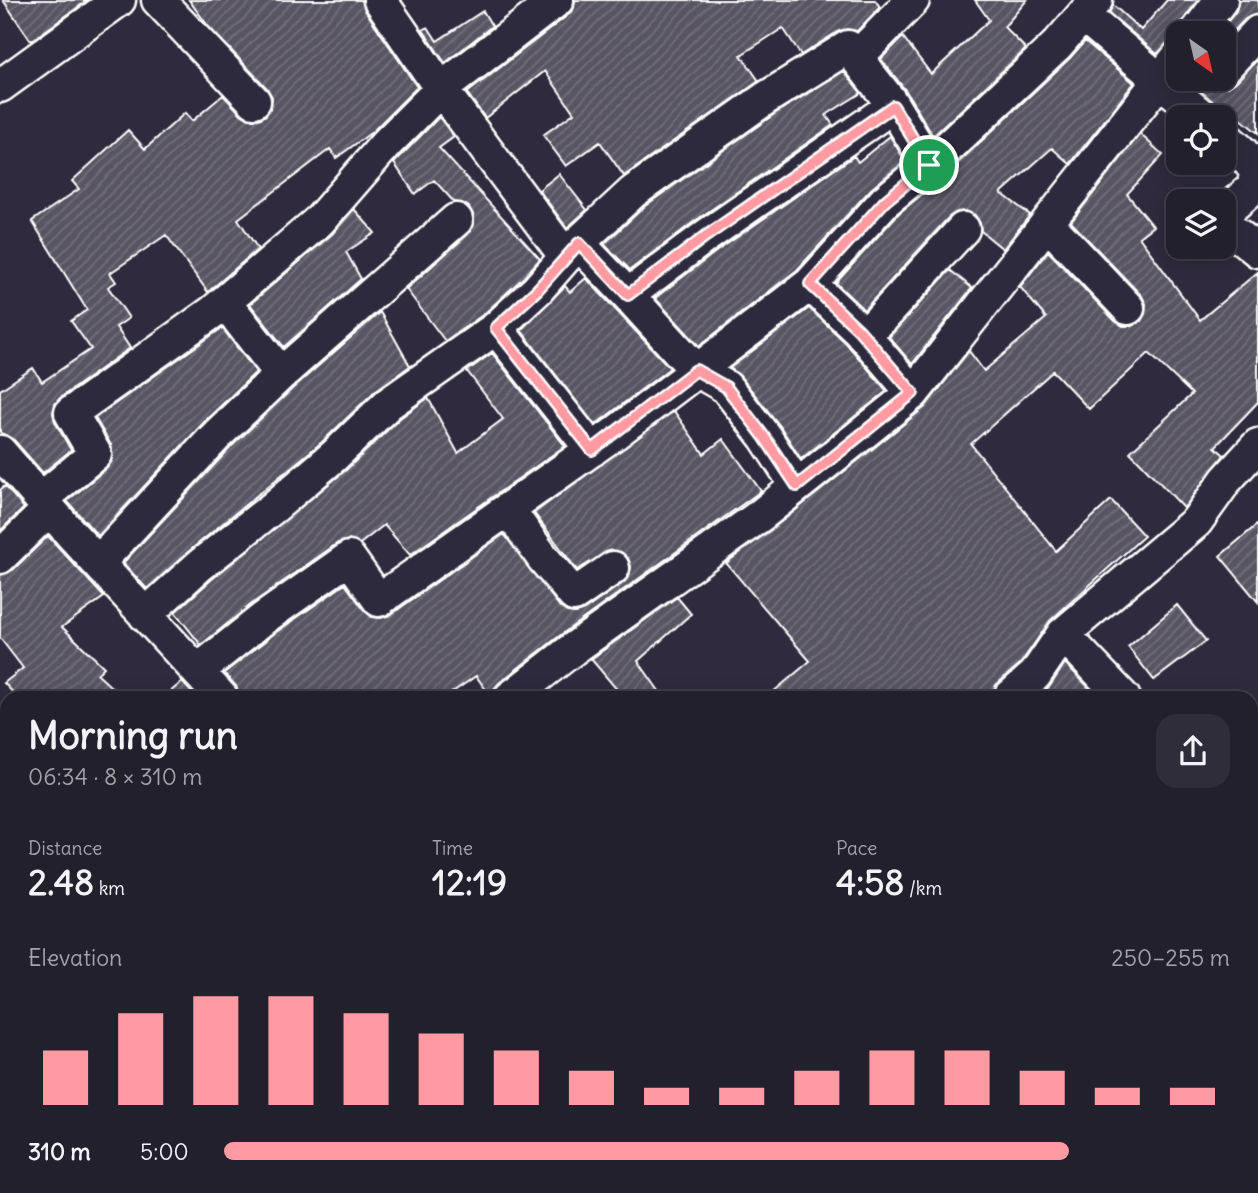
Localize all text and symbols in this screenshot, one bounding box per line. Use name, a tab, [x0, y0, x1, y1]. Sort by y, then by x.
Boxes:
north arrow	[1166, 21, 1236, 91]
map controls	[1166, 21, 1236, 259]
button: locate	[1166, 105, 1236, 175]
pin	[899, 135, 959, 195]
icon: arrive	[910, 146, 948, 184]
button: layers	[1166, 189, 1236, 259]
text: Morning run	[28, 712, 238, 759]
button: share	[1156, 714, 1230, 788]
text: 06:34 · 8 × 310 m	[28, 762, 203, 791]
text: Distance	[28, 836, 102, 860]
text: Time	[432, 836, 473, 860]
text: Pace	[836, 836, 877, 860]
text: 2.48	[28, 860, 94, 904]
text: 12:19	[432, 860, 507, 904]
text: 4:58	[836, 860, 904, 904]
text: km	[94, 876, 125, 900]
text: /km	[904, 876, 942, 900]
text: Elevation	[28, 943, 122, 972]
text: 250–255 m	[1111, 943, 1230, 972]
text: 310 m	[28, 1137, 91, 1166]
text: 5:00	[140, 1137, 189, 1166]

